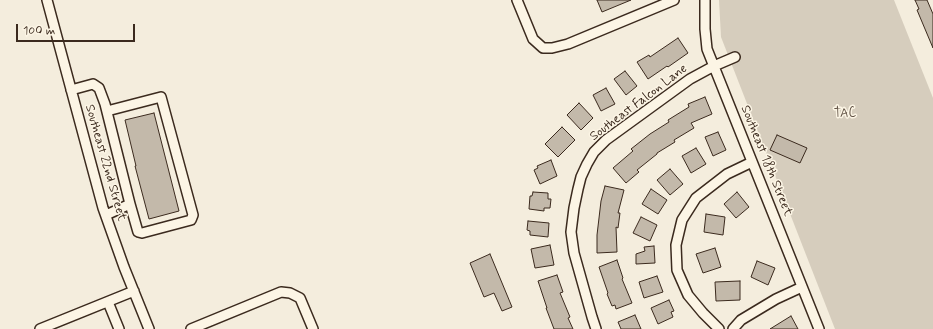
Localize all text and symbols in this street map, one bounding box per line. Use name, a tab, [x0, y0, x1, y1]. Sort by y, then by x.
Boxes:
scale bar	[18, 16, 137, 42]
text: 100 m	[23, 23, 55, 39]
street label: Southeast Falcon Lane	[587, 61, 691, 145]
street label: Southeast 22nd Street	[81, 103, 129, 223]
street label: Southeast 18th Street	[737, 103, 795, 219]
park label: TAC	[834, 106, 856, 122]

